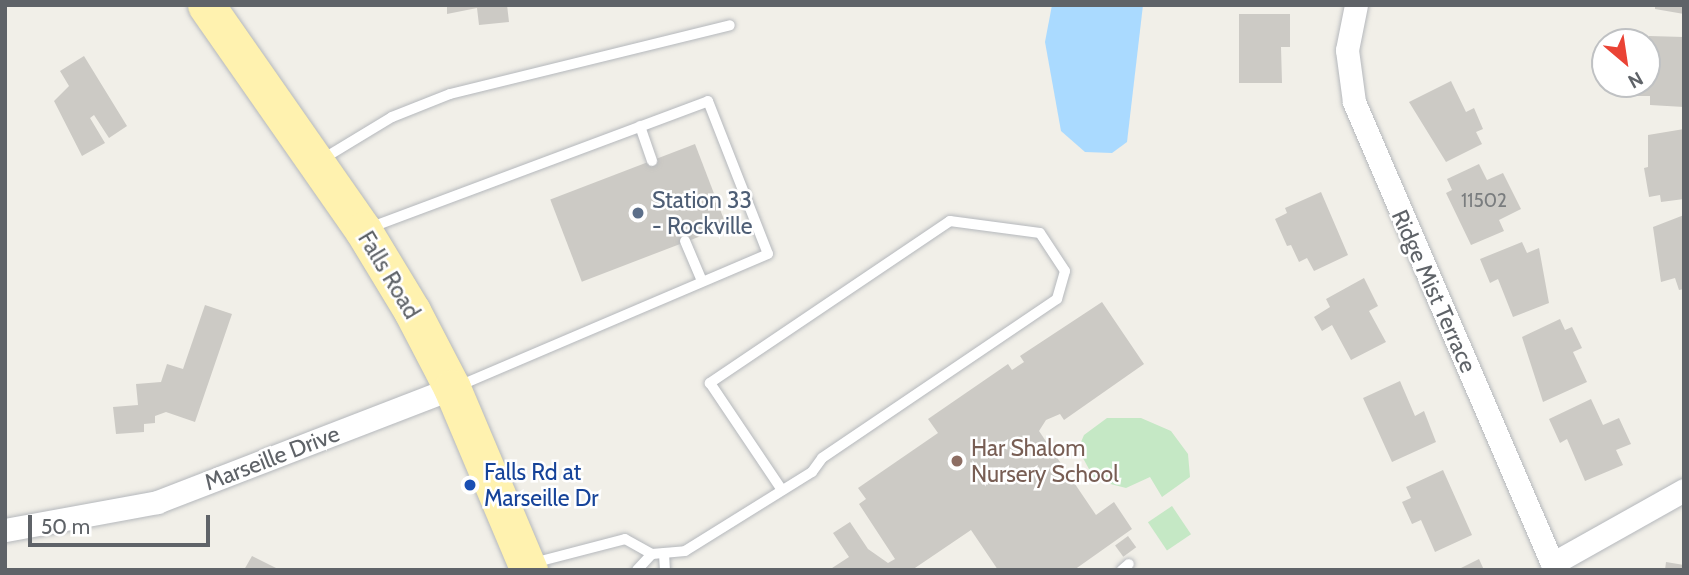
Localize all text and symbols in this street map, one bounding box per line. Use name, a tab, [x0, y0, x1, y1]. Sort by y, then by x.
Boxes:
north arrow	[1591, 28, 1661, 98]
text: N	[1624, 67, 1647, 93]
place label: Station 33 - Rockville	[652, 186, 752, 240]
house number: 11502	[1461, 190, 1507, 212]
marker: Station 33 - Rockville	[630, 205, 646, 221]
street label: Ridge Mist Terrace	[1386, 205, 1482, 377]
street label: Falls Road	[352, 226, 426, 324]
street label: Marseille Drive	[201, 420, 343, 496]
place label: Har Shalom Nursery School	[971, 434, 1119, 488]
marker: Har Shalom Nursery School	[949, 453, 965, 469]
place label: Falls Rd at Marseille Dr	[484, 458, 599, 512]
marker: Falls Rd at Marseille Dr	[462, 477, 478, 493]
scale bar	[32, 502, 214, 546]
text: 50 m	[41, 514, 90, 539]

